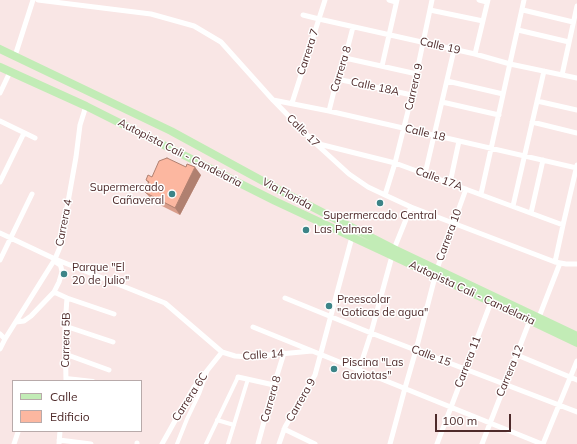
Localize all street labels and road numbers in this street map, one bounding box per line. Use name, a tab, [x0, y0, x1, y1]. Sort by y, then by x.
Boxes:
street label: Carrera 7	[294, 27, 322, 77]
street label: Calle 19	[418, 35, 462, 57]
street label: Carrera 8	[328, 44, 354, 94]
street label: Carrera 9	[402, 62, 426, 112]
street label: Calle 18A	[350, 75, 400, 99]
street label: Calle 17	[284, 112, 322, 150]
street label: Autopista Cali - Candelaria	[116, 116, 244, 190]
street label: Calle 18	[403, 122, 447, 144]
street label: Calle 17A	[414, 164, 464, 194]
street label: Via Florida	[260, 175, 314, 213]
street label: Carrera 4	[53, 198, 75, 248]
street label: Carrera 10	[433, 207, 465, 263]
street label: Autopista Cali - Candelaria	[407, 258, 537, 328]
street label: Carrera 5B	[59, 312, 73, 368]
street label: Carrera 11	[452, 334, 484, 390]
street label: Calle 15	[409, 342, 453, 370]
street label: Carrera 12	[494, 343, 526, 399]
street label: Calle 14	[242, 347, 284, 363]
street label: Carrera 6C	[169, 370, 211, 424]
street label: Carrera 8	[258, 374, 284, 424]
street label: Carrera 9	[283, 376, 319, 424]

